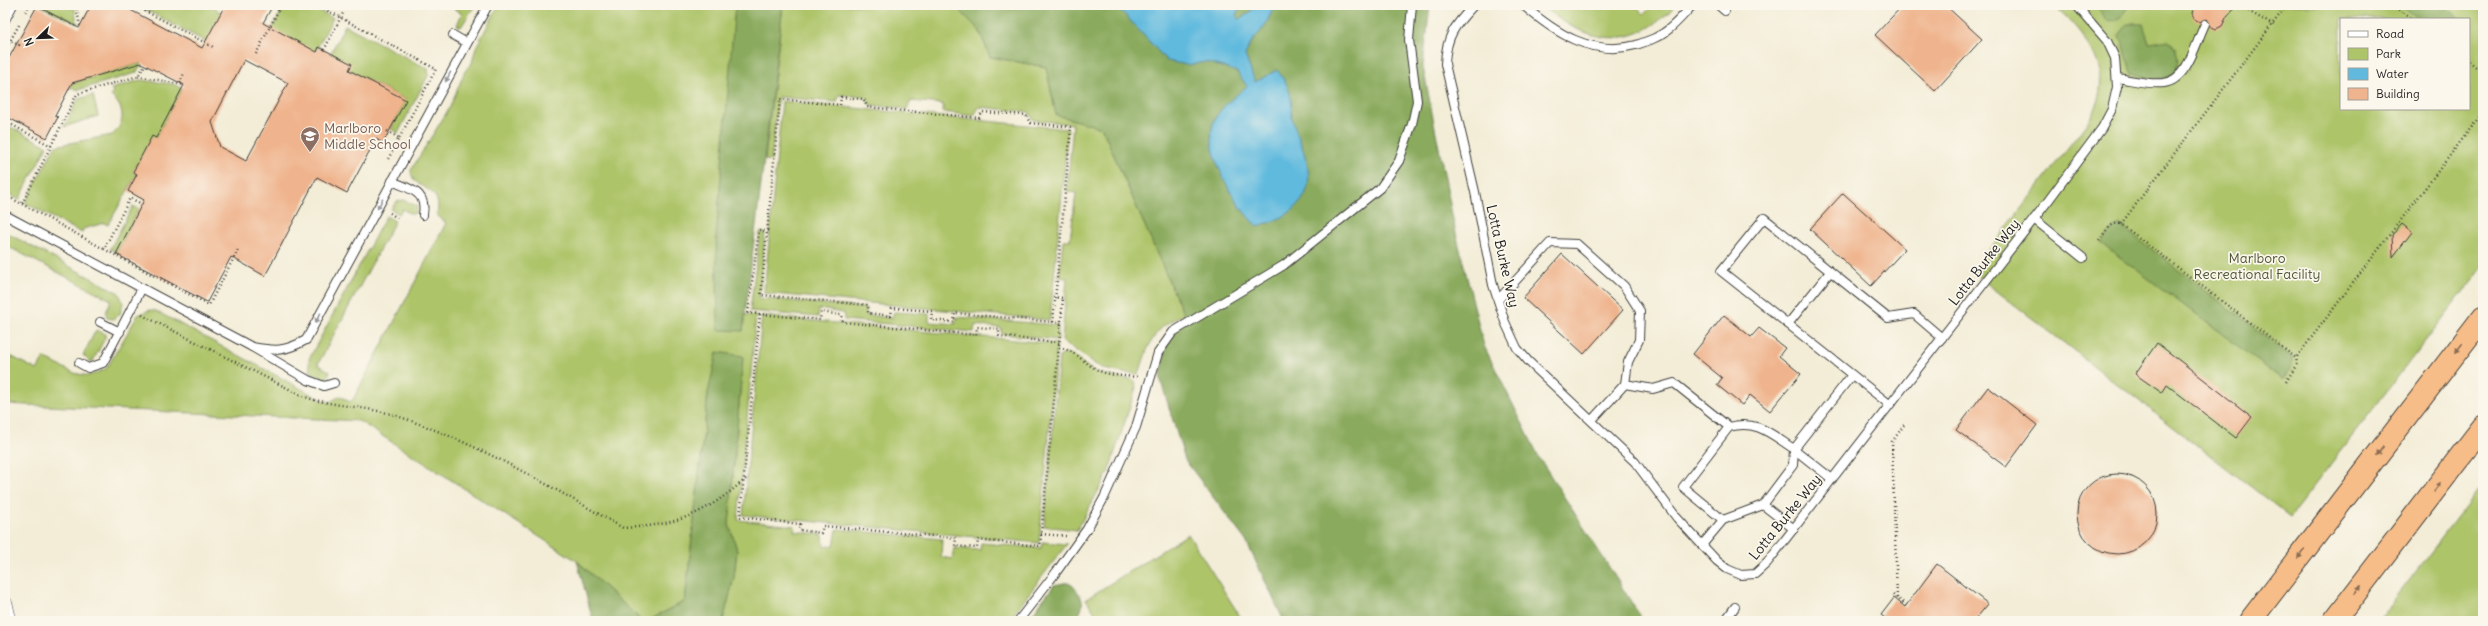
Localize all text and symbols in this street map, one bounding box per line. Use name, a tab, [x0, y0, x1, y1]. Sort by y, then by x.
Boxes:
north arrow	[18, 18, 58, 58]
legend	[2340, 18, 2470, 110]
text: Road	[2376, 26, 2404, 41]
text: N	[21, 36, 37, 48]
text: Park	[2376, 46, 2401, 61]
text: Water	[2376, 66, 2409, 81]
one-way arrow	[445, 71, 451, 83]
text: Building	[2376, 86, 2420, 101]
place label: Marlboro Middle School	[324, 119, 411, 153]
school or university icon: Marlboro Middle School	[299, 125, 321, 153]
one-way arrow	[377, 198, 383, 210]
street label: Lotta Burke Way	[1482, 203, 1524, 309]
street label: Lotta Burke Way	[1945, 215, 2023, 309]
park label: Marlboro Recreational Facility	[2194, 249, 2320, 283]
one-way arrow	[315, 312, 321, 324]
one-way arrow	[2455, 342, 2464, 353]
one-way arrow	[2376, 445, 2384, 456]
street label: Lotta Burke Way	[1745, 470, 1825, 564]
one-way arrow	[2433, 481, 2441, 492]
one-way arrow	[2297, 549, 2305, 559]
one-way arrow	[2354, 585, 2362, 595]

